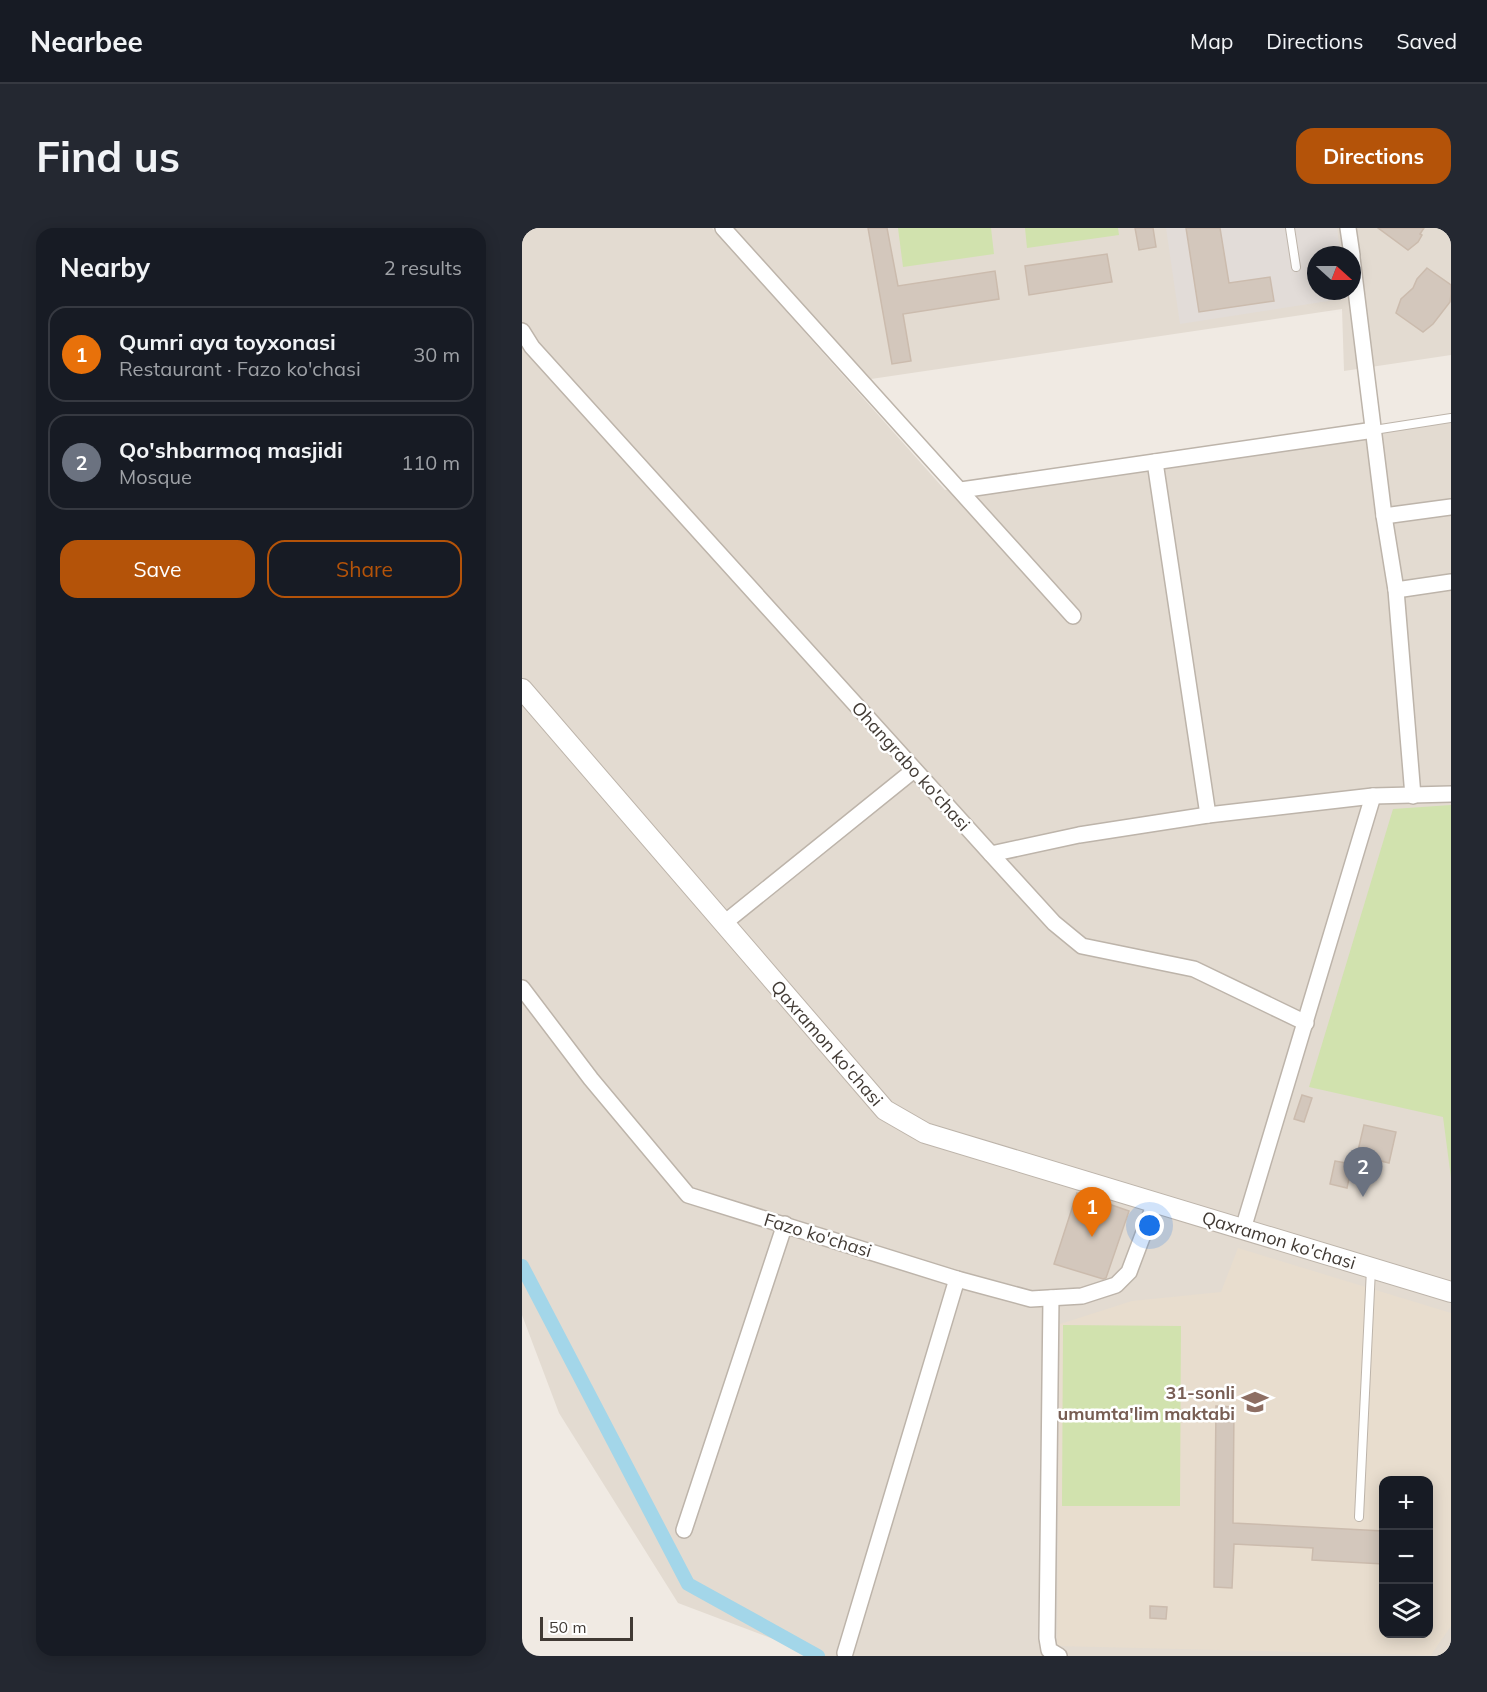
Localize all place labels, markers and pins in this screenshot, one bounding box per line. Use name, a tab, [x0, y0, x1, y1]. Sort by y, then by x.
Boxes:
pin: 2	[1344, 1148, 1382, 1197]
pin: 1	[1072, 1188, 1112, 1237]
place label: 31-sonli umumta'lim maktabi	[1057, 1381, 1235, 1425]
school or university icon: 31-sonli umumta'lim maktabi	[1240, 1387, 1270, 1417]

